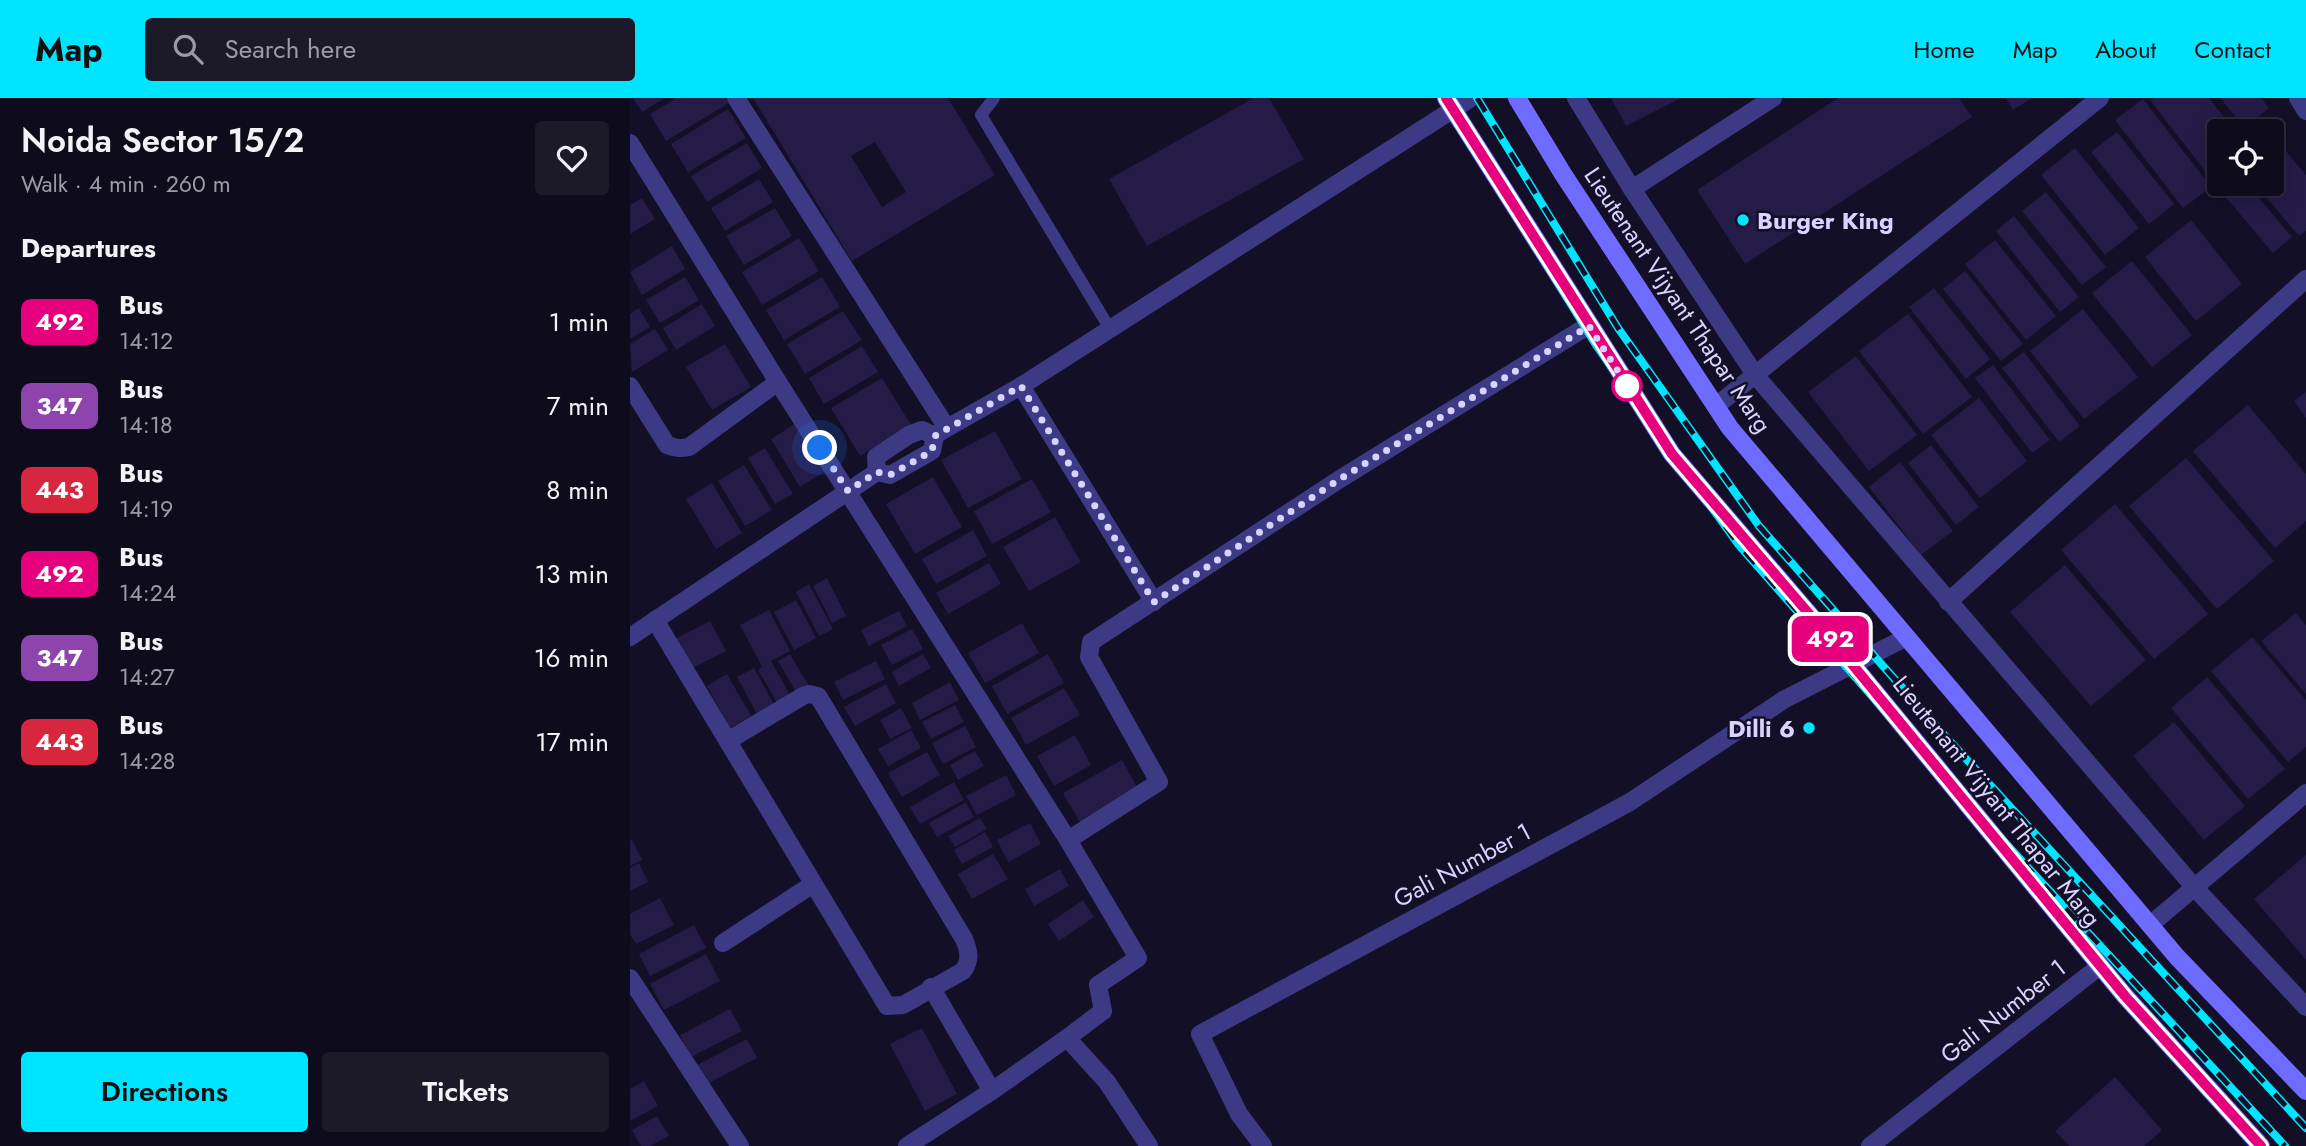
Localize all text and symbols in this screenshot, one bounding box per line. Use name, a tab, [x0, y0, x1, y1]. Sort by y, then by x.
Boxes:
search box	[145, 18, 635, 81]
text: Map	[35, 26, 103, 73]
icon: search	[169, 30, 207, 68]
text: Search here	[225, 30, 356, 68]
text: Home	[1913, 32, 1975, 67]
text: Map	[2013, 32, 2057, 67]
text: About	[2095, 32, 2156, 67]
text: Contact	[2194, 32, 2271, 67]
text: Noida Sector 15/2	[21, 117, 304, 164]
map controls	[2207, 119, 2284, 196]
button: locate	[2207, 119, 2284, 196]
button: heart	[535, 121, 609, 195]
street label: Lieutenant Vijyant Thapar Marg	[1576, 160, 1780, 440]
text: Walk · 4 min · 260 m	[21, 167, 231, 201]
place label: Burger King	[1757, 203, 1894, 238]
marker: Burger King	[1735, 212, 1751, 228]
text: Departures	[21, 229, 156, 267]
text: Bus	[119, 286, 163, 324]
text: 1 min	[549, 303, 609, 341]
text: 492	[35, 304, 84, 339]
text: 14:12	[119, 324, 173, 358]
text: Bus	[119, 370, 163, 408]
unlabelled marker	[1612, 371, 1642, 401]
text: 7 min	[547, 387, 609, 425]
text: 347	[36, 388, 83, 423]
text: 14:18	[119, 408, 173, 442]
your location	[802, 430, 837, 465]
text: Bus	[119, 454, 163, 492]
text: 8 min	[546, 471, 609, 509]
text: 443	[35, 472, 84, 507]
text: 14:19	[119, 492, 173, 526]
text: Bus	[119, 538, 163, 576]
text: 13 min	[535, 555, 609, 593]
text: 492	[35, 556, 84, 591]
text: 14:24	[119, 576, 176, 610]
line badge: 492	[1790, 616, 1870, 662]
text: 492	[1806, 621, 1854, 656]
text: Bus	[119, 622, 163, 660]
text: 16 min	[534, 639, 609, 677]
text: 347	[36, 640, 83, 675]
text: 14:27	[119, 660, 175, 694]
street label: Lieutenant Vijyant Thapar Marg	[1885, 668, 2109, 934]
text: Bus	[119, 706, 163, 744]
place label: Dilli 6	[1728, 711, 1795, 746]
marker: Dilli 6	[1801, 720, 1817, 736]
text: 17 min	[535, 723, 609, 761]
text: 443	[35, 724, 84, 759]
text: 14:28	[119, 744, 175, 778]
street label: Gali Number 1	[1387, 814, 1537, 916]
street label: Gali Number 1	[1933, 951, 2073, 1071]
button: Directions	[21, 1052, 308, 1132]
button: Tickets	[322, 1052, 609, 1132]

